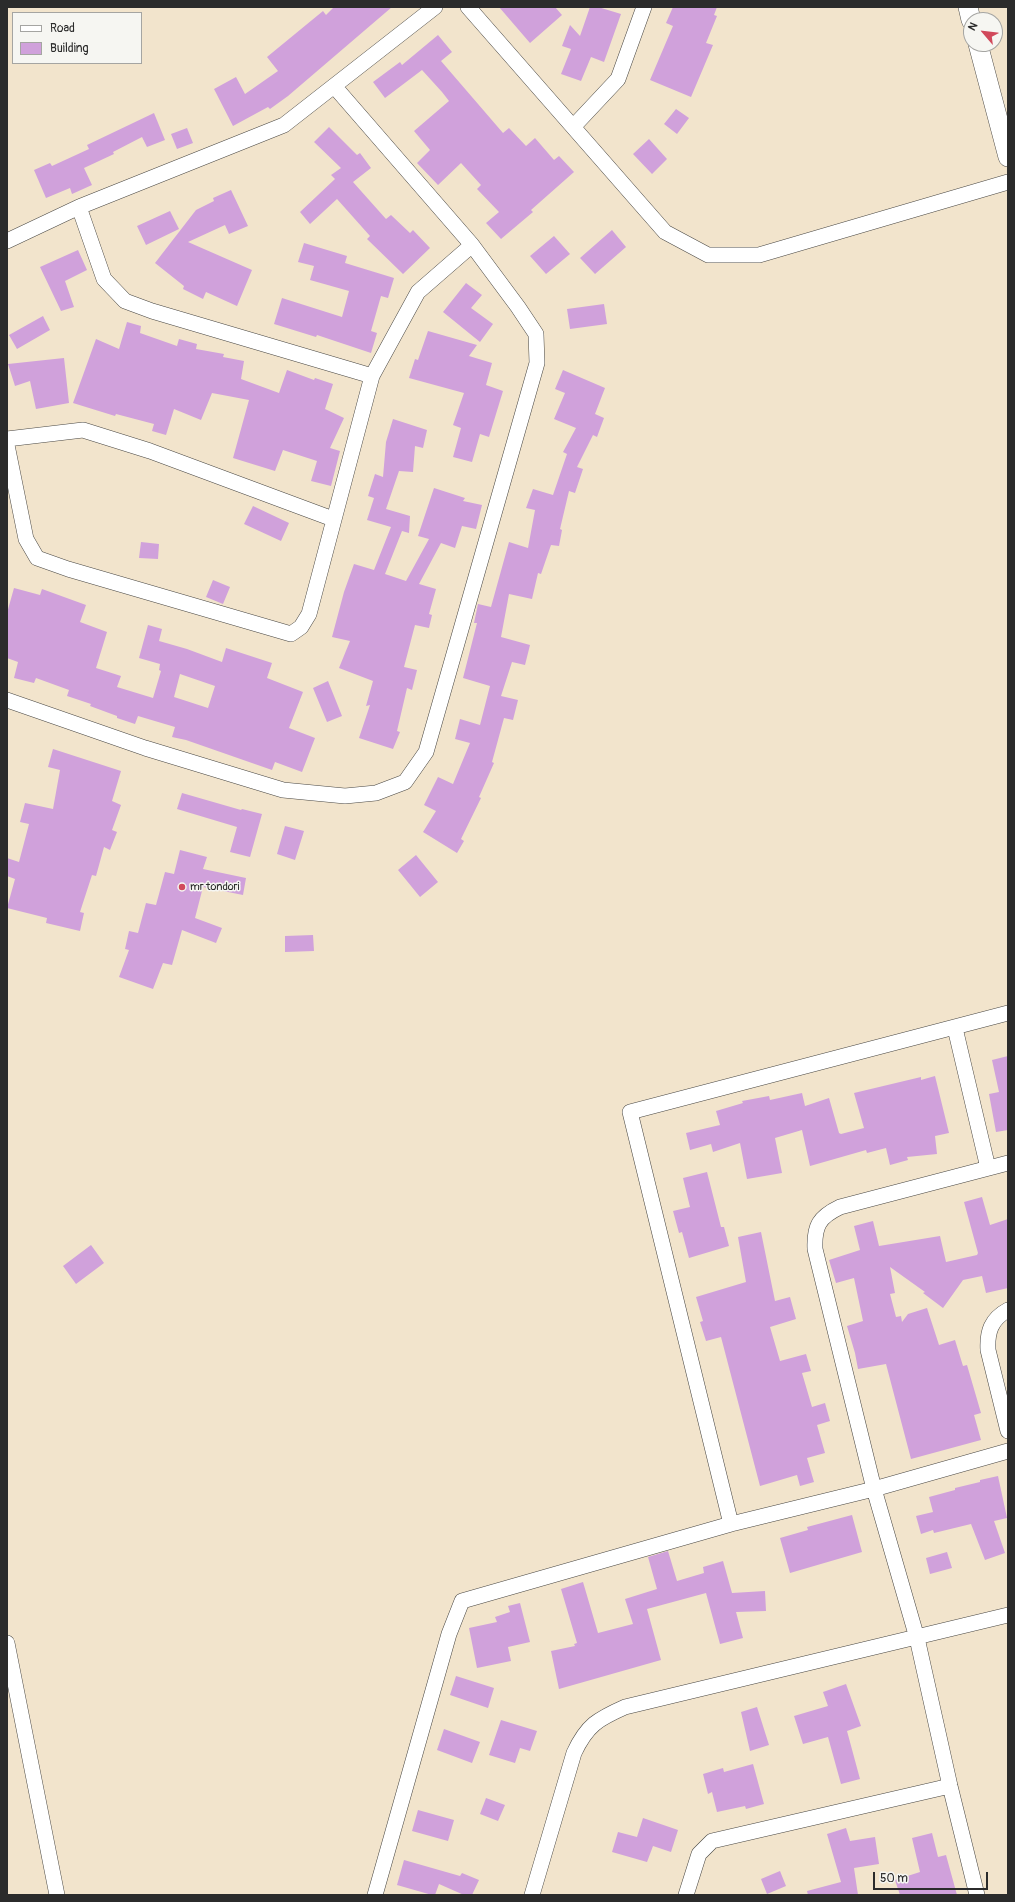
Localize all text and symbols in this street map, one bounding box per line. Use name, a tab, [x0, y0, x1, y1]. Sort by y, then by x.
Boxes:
legend	[12, 12, 142, 64]
north arrow	[963, 12, 1003, 52]
text: N	[965, 20, 980, 33]
text: Road	[50, 21, 75, 36]
text: Building	[50, 41, 89, 56]
place label: mr tondori	[190, 880, 239, 894]
marker: mr tondori	[177, 882, 187, 892]
scale bar	[875, 1864, 990, 1890]
text: 50 m	[880, 1871, 908, 1886]

